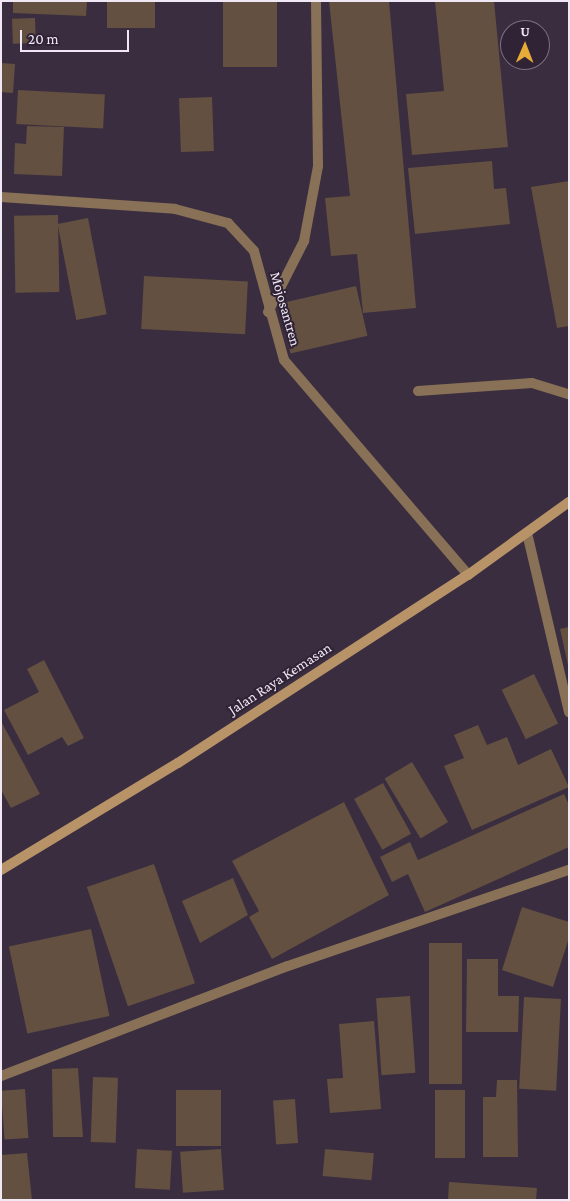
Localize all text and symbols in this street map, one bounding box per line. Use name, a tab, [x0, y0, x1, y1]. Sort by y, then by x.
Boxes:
scale bar	[22, 20, 131, 52]
north arrow	[500, 20, 550, 70]
text: U	[520, 23, 530, 39]
text: 20 m	[28, 31, 59, 47]
street label: Mojosantren	[266, 270, 304, 348]
street label: Jalan Raya Kemasan	[225, 639, 335, 719]

